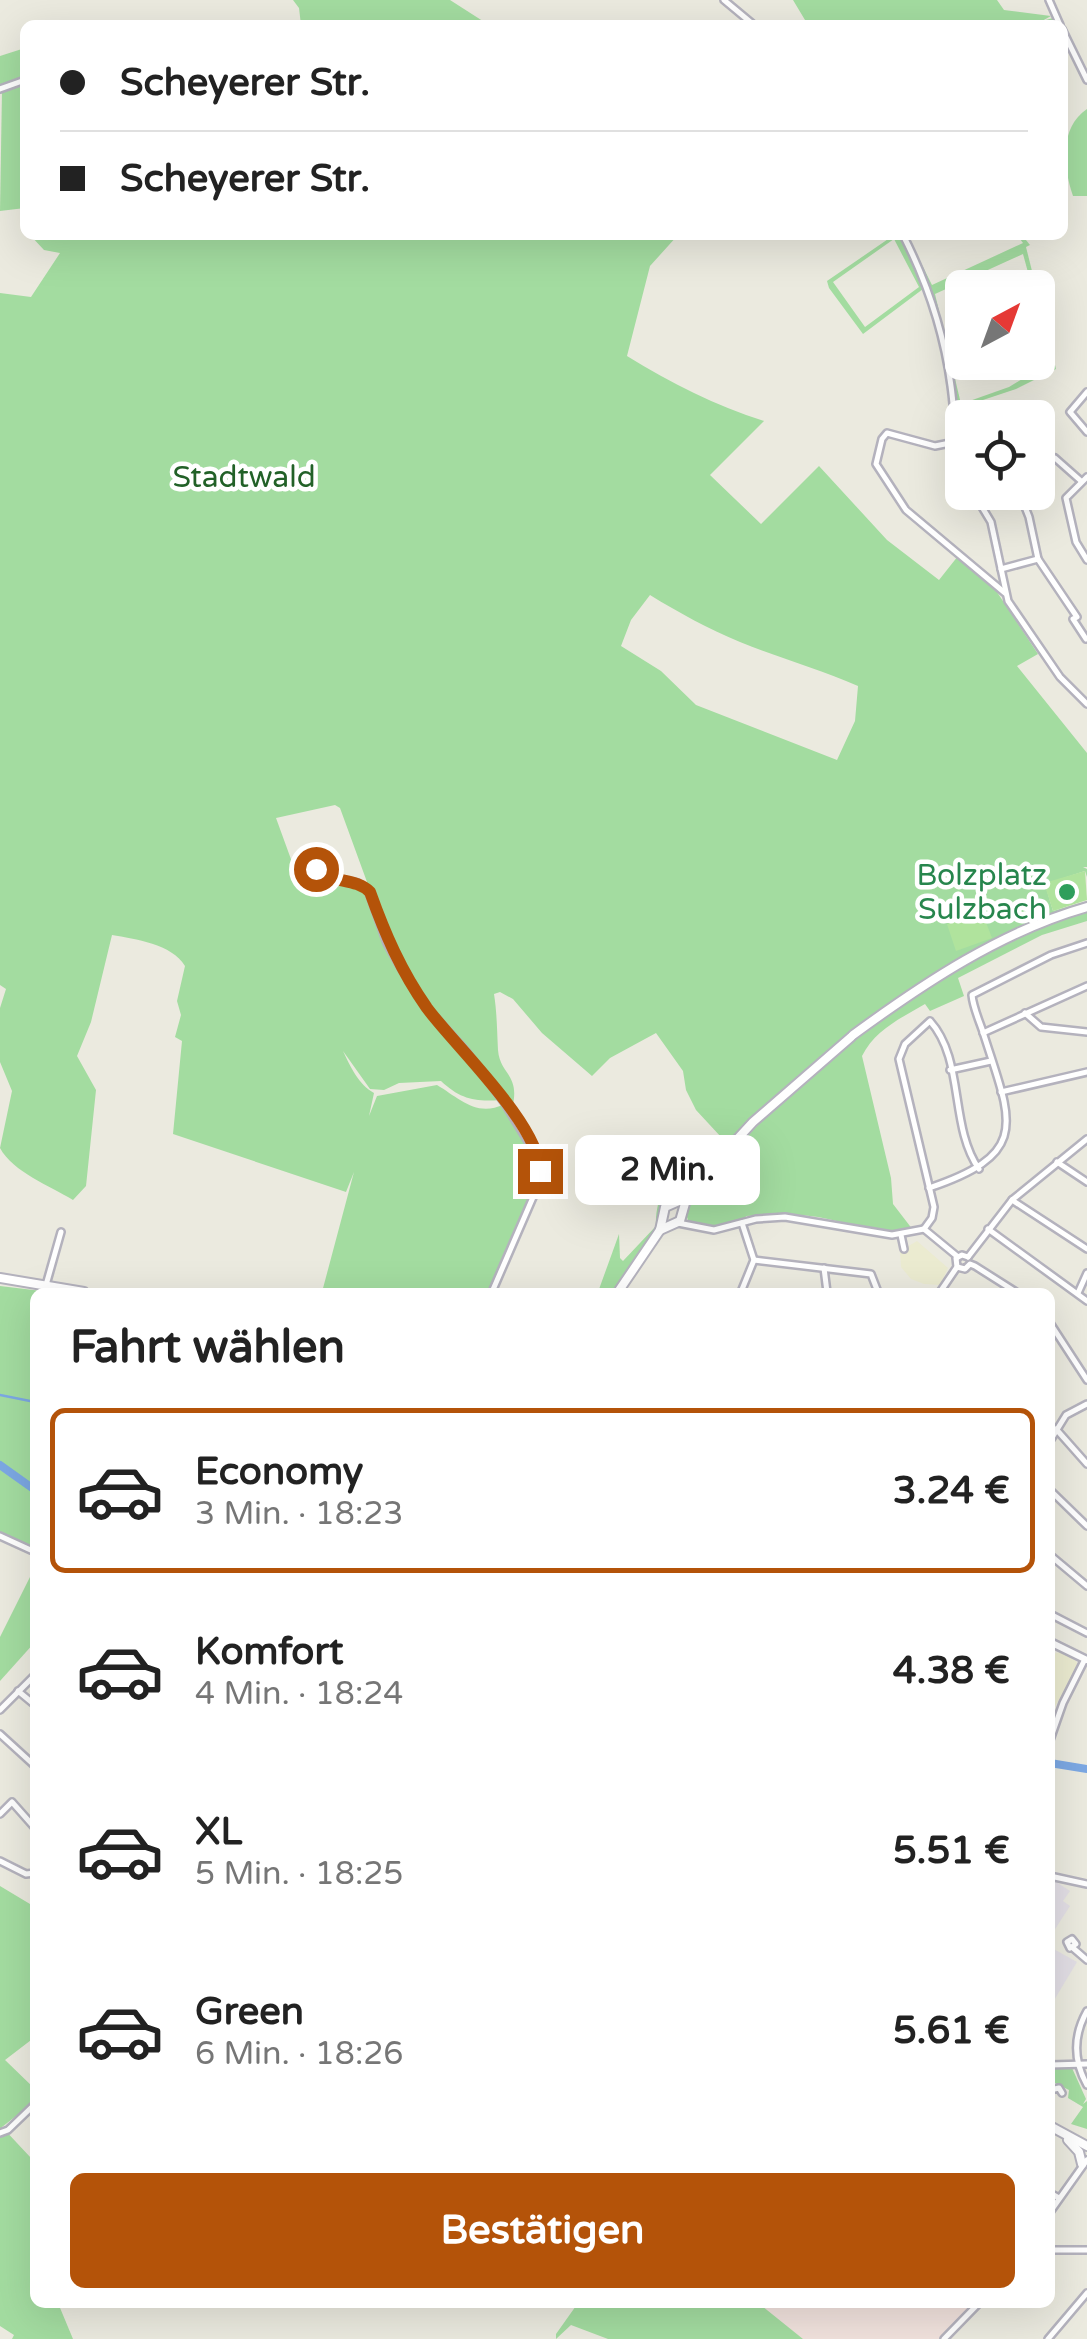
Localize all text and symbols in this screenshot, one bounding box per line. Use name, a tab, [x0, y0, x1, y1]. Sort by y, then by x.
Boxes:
text: Scheyerer Str.	[120, 60, 370, 106]
text: Scheyerer Str.	[120, 156, 370, 202]
north arrow	[945, 270, 1055, 380]
map controls	[945, 270, 1055, 510]
button: locate	[945, 400, 1055, 510]
park label: Stadtwald	[172, 459, 316, 496]
route start	[294, 847, 339, 892]
place label: Bolzplatz Sulzbach	[916, 857, 1047, 928]
marker: Bolzplatz Sulzbach	[1056, 881, 1078, 903]
callout: 2 Min.	[575, 1136, 760, 1206]
route end	[518, 1149, 563, 1194]
text: 2 Min.	[620, 1151, 715, 1189]
text: Fahrt wählen	[70, 1321, 345, 1375]
icon: car	[75, 1446, 165, 1536]
text: Economy	[195, 1449, 363, 1495]
text: 3.24 €	[893, 1468, 1010, 1514]
text: 3 Min. · 18:23	[195, 1495, 403, 1533]
icon: car	[75, 1626, 165, 1716]
text: Komfort	[195, 1629, 344, 1675]
text: 4.38 €	[893, 1648, 1010, 1694]
text: 4 Min. · 18:24	[195, 1675, 403, 1713]
icon: car	[75, 1806, 165, 1896]
text: XL	[195, 1809, 242, 1855]
text: 5.51 €	[893, 1828, 1010, 1874]
text: 5 Min. · 18:25	[195, 1855, 403, 1893]
icon: car	[75, 1986, 165, 2076]
text: Green	[195, 1989, 304, 2035]
text: 5.61 €	[893, 2008, 1010, 2054]
text: 6 Min. · 18:26	[195, 2035, 403, 2073]
button: Bestätigen	[70, 2173, 1015, 2288]

